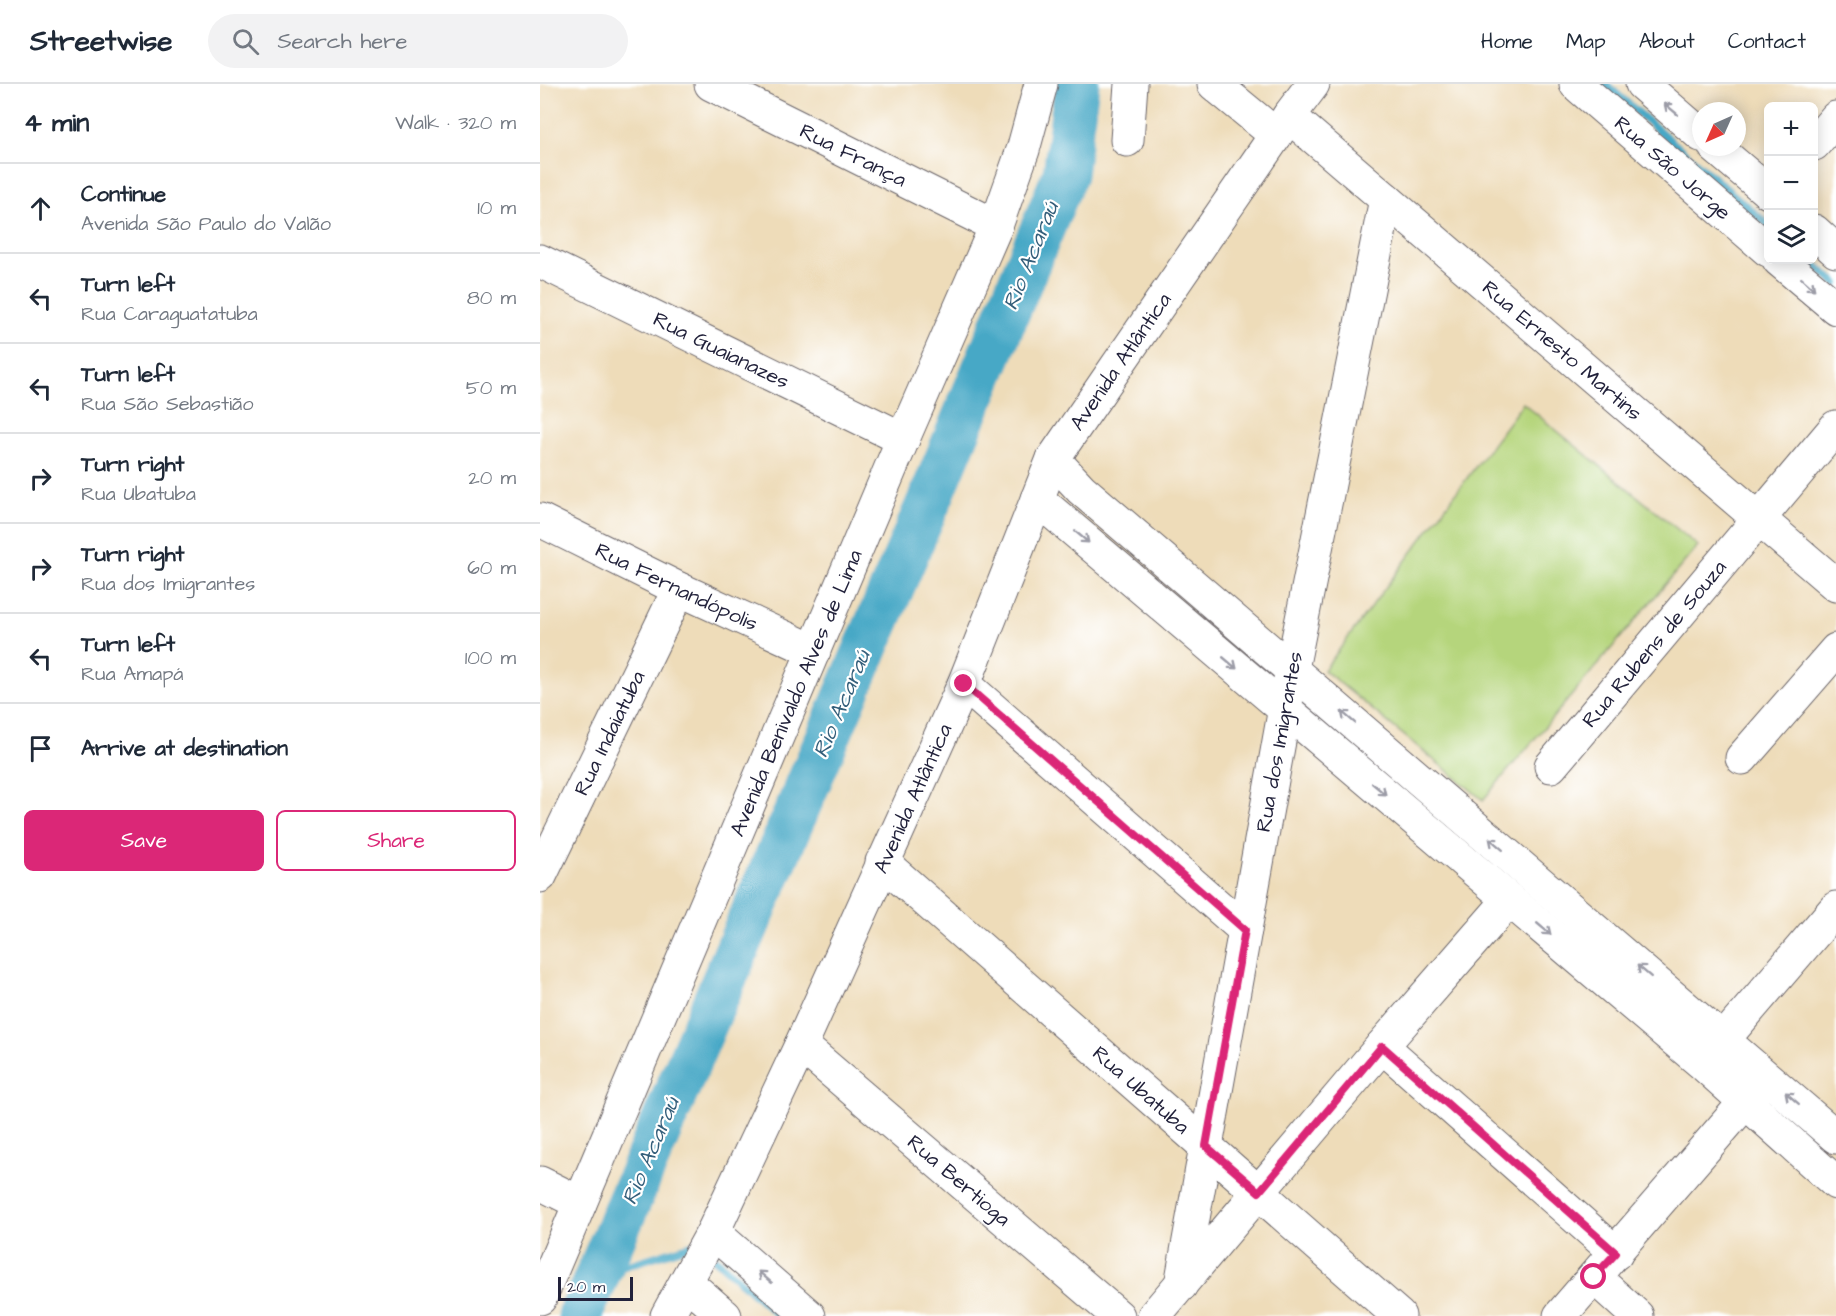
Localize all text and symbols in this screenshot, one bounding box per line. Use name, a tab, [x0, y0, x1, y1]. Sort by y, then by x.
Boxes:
search box	[208, 14, 628, 68]
text: Streetwise	[30, 22, 172, 61]
icon: search	[229, 25, 262, 58]
text: Search here	[277, 26, 407, 57]
text: Home	[1481, 27, 1533, 56]
text: Map	[1566, 27, 1606, 56]
text: About	[1639, 27, 1695, 56]
text: Contact	[1728, 27, 1806, 56]
north arrow	[1692, 102, 1746, 156]
map controls	[1764, 102, 1818, 264]
button: +	[1764, 102, 1818, 156]
one-way arrow	[1663, 103, 1679, 116]
text: 4 min	[24, 105, 89, 141]
text: Walk · 320 m	[395, 109, 516, 137]
street label: Rua São Jorge	[1608, 109, 1738, 226]
street label: Rua França	[795, 116, 912, 194]
button: −	[1764, 156, 1818, 210]
text: Continue	[81, 179, 166, 210]
icon: ahead	[24, 192, 57, 225]
text: 10 m	[477, 194, 516, 222]
water label: Rio Acaraú	[995, 196, 1067, 315]
text: Avenida São Paulo do Valão	[81, 210, 331, 238]
button: layers	[1764, 210, 1818, 264]
text: Turn left	[81, 269, 175, 300]
street label: Rua Ernesto Martins	[1476, 273, 1649, 427]
one-way arrow	[1800, 277, 1815, 291]
icon: left	[24, 282, 57, 315]
text: 80 m	[467, 284, 516, 312]
street label: Avenida Atlântica	[1062, 286, 1178, 436]
text: Rua Caraguatatuba	[81, 300, 258, 328]
street label: Rua Guaianazes	[649, 304, 794, 396]
text: Turn left	[81, 359, 175, 390]
icon: left	[24, 372, 57, 405]
text: 50 m	[466, 374, 516, 402]
text: Rua São Sebastião	[81, 390, 254, 418]
text: Turn right	[81, 449, 184, 480]
icon: right	[24, 462, 57, 495]
text: 20 m	[468, 464, 516, 492]
text: Rua Ubatuba	[81, 480, 196, 508]
one-way arrow	[1074, 530, 1089, 544]
street label: Rua Fernandópolis	[590, 535, 763, 638]
text: Turn right	[81, 539, 184, 570]
street label: Avenida Benivaldo Alves de Lima	[722, 545, 869, 841]
icon: right	[24, 552, 57, 585]
street label: Rua Rubens de Souza	[1575, 553, 1733, 734]
text: 60 m	[467, 554, 516, 582]
text: Rua dos Imigrantes	[81, 570, 255, 598]
text: Turn left	[81, 629, 175, 660]
icon: left	[24, 642, 57, 675]
text: 100 m	[465, 644, 516, 672]
water label: Rio Acaraú	[805, 644, 879, 762]
street label: Rua dos Imigrantes	[1248, 649, 1310, 834]
one-way arrow	[1222, 656, 1237, 670]
text: Rua Amapá	[81, 660, 183, 688]
street label: Rua Indaiatuba	[567, 665, 652, 800]
route end	[950, 670, 976, 696]
one-way arrow	[1341, 710, 1356, 724]
street label: Avenida Atlântica	[866, 719, 959, 878]
icon: arrive	[24, 732, 57, 765]
text: Arrive at destination	[81, 733, 288, 764]
one-way arrow	[1371, 783, 1387, 796]
button: Save	[24, 810, 264, 871]
button: Share	[276, 810, 516, 871]
one-way arrow	[1489, 837, 1504, 851]
one-way arrow	[1536, 922, 1551, 936]
one-way arrow	[1637, 964, 1653, 978]
street label: Rua Ubatuba	[1086, 1039, 1196, 1141]
water label: Rio Acaraú	[614, 1091, 688, 1209]
one-way arrow	[1785, 1091, 1800, 1105]
street label: Rua Bertioga	[901, 1128, 1017, 1233]
route start	[1580, 1263, 1606, 1289]
one-way arrow	[757, 1271, 773, 1284]
scale bar	[558, 1274, 633, 1302]
text: 20 m	[567, 1276, 605, 1298]

